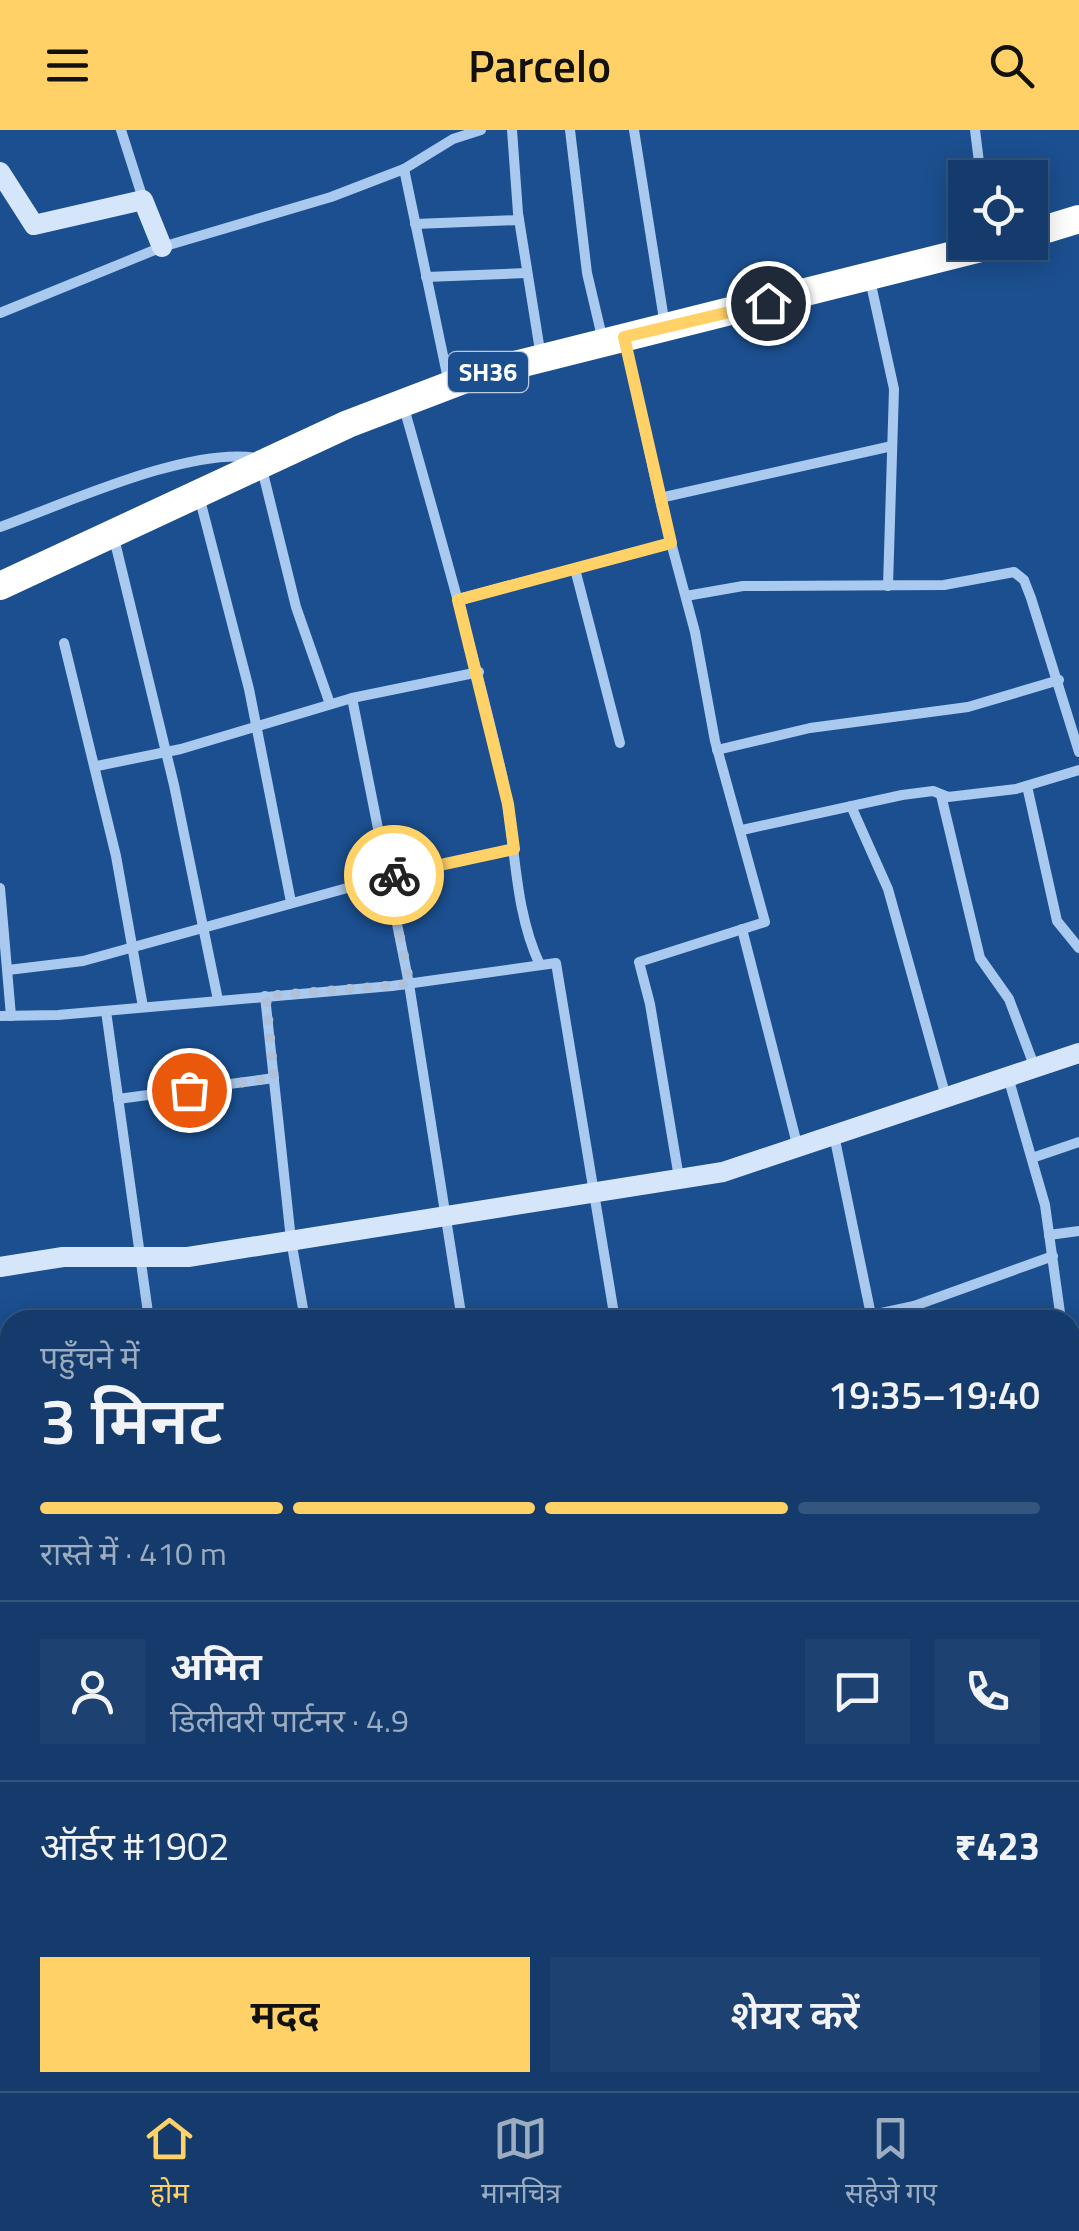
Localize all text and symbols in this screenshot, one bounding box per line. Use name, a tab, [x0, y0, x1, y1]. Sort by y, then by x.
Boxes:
text: Parcelo	[468, 31, 611, 99]
icon: menu	[40, 38, 95, 93]
icon: search	[984, 38, 1039, 93]
map controls	[948, 160, 1048, 260]
button: locate	[948, 160, 1048, 260]
pin	[726, 261, 811, 346]
icon: home	[741, 276, 796, 331]
road number: SH36	[448, 352, 528, 392]
courier	[344, 825, 444, 925]
icon: bike	[367, 848, 422, 903]
pin	[147, 1048, 232, 1133]
icon: bag	[162, 1063, 217, 1118]
text: पहुँचने में	[40, 1333, 139, 1381]
text: 19:35–19:40	[828, 1366, 1040, 1424]
text: 3 मिनट	[40, 1370, 223, 1469]
text: रास्ते में · 410 m	[40, 1529, 227, 1577]
text: अमित	[170, 1637, 262, 1695]
button: person	[40, 1639, 145, 1744]
button: chat	[805, 1639, 910, 1744]
button: phone	[935, 1639, 1040, 1744]
text: डिलीवरी पार्टनर · 4.9	[170, 1696, 409, 1744]
text: ऑर्डर #1902	[40, 1817, 230, 1875]
text: ₹423	[954, 1817, 1040, 1875]
button: मदद	[40, 1957, 530, 2072]
button: शेयर करें	[550, 1957, 1040, 2072]
tab: होम	[142, 2111, 197, 2214]
tab: मानचित्र	[481, 2111, 561, 2214]
tab: सहेजे गए	[845, 2111, 937, 2214]

